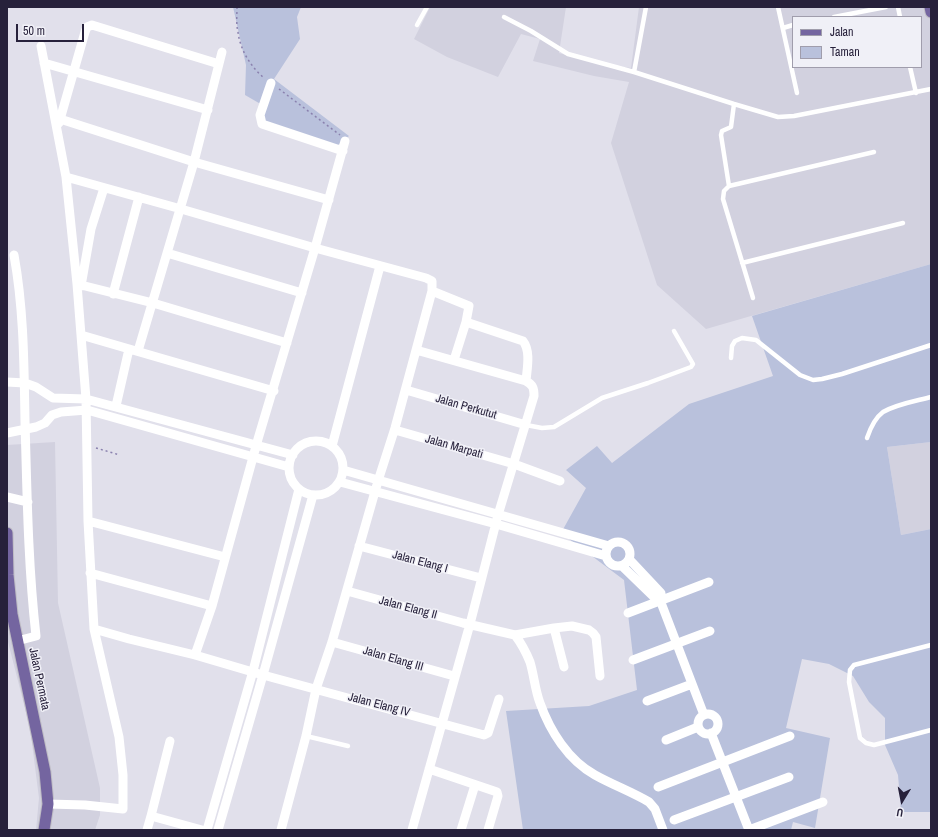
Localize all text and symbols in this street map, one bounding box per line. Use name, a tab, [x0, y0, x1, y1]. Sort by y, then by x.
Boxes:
scale bar	[18, 16, 86, 42]
legend	[792, 16, 922, 68]
text: 50 m	[23, 23, 45, 39]
text: Jalan	[830, 24, 854, 40]
text: Taman	[830, 44, 860, 60]
street label: Jalan Perkutut	[434, 391, 498, 423]
street label: Jalan Marpati	[423, 432, 485, 462]
street label: Jalan Elang I	[391, 548, 449, 576]
street label: Jalan Elang II	[377, 593, 439, 623]
street label: Jalan Elang III	[361, 643, 425, 675]
street label: Jalan Permata	[25, 646, 53, 712]
street label: Jalan Elang IV	[346, 690, 412, 720]
north arrow	[882, 781, 922, 821]
text: U	[896, 805, 904, 820]

